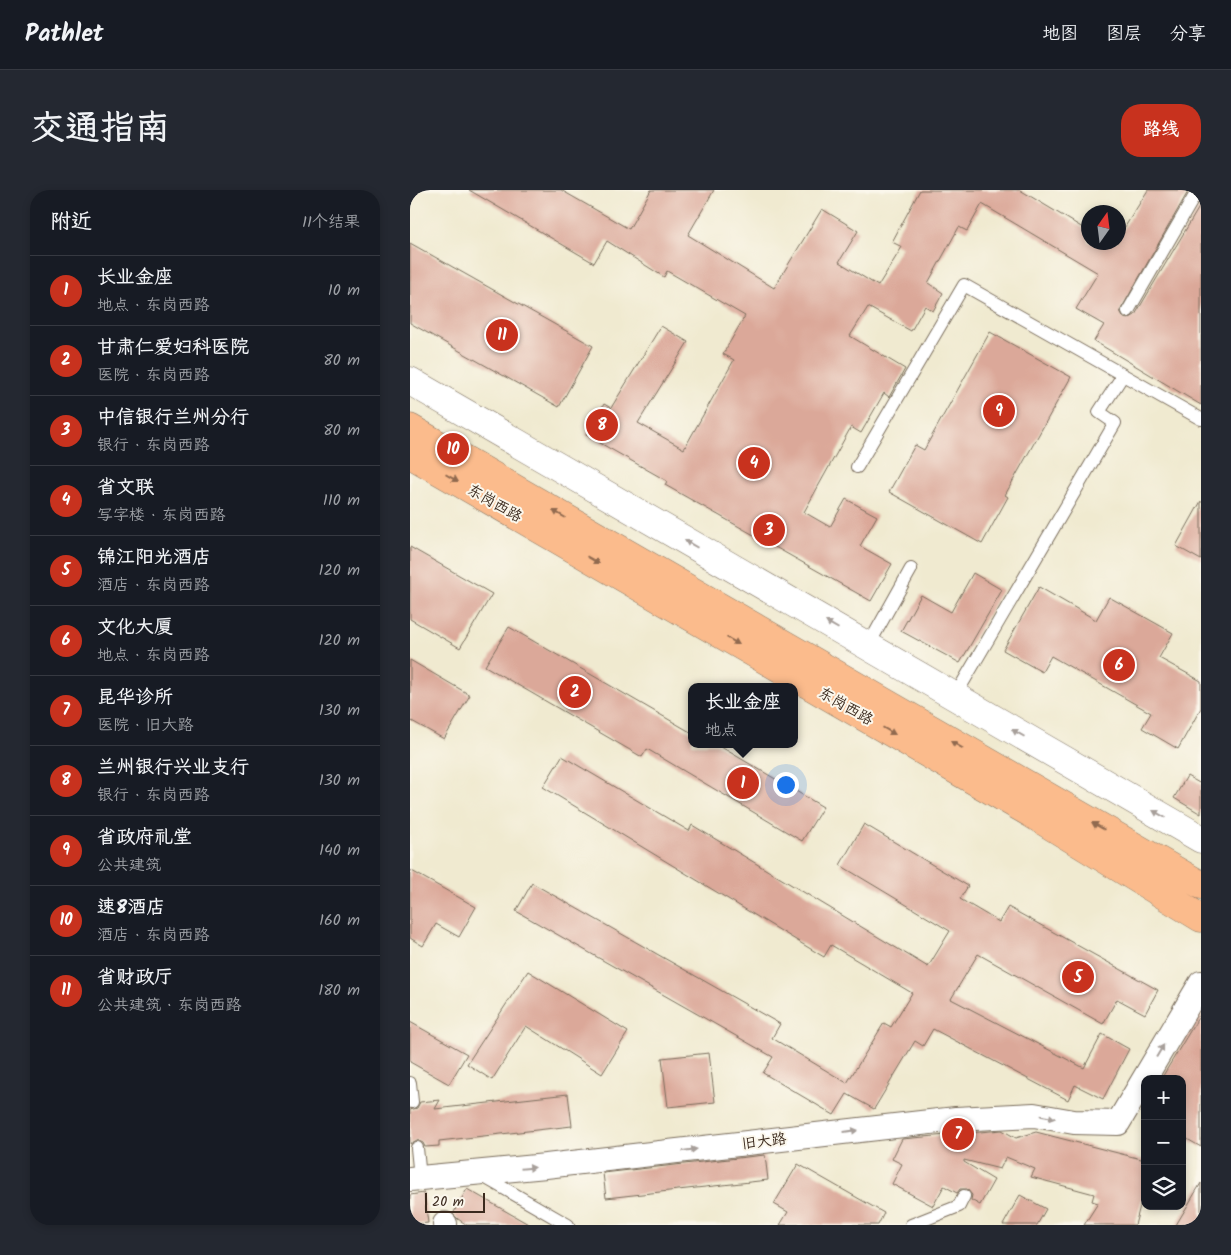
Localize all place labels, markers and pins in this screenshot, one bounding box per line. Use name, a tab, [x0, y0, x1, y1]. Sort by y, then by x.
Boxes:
pin: 11	[486, 316, 518, 354]
pin: 9	[983, 392, 1015, 430]
pin: 8	[586, 406, 618, 444]
pin: 10	[437, 430, 469, 468]
pin: 4	[738, 444, 770, 482]
pin: 3	[753, 511, 785, 549]
pin: 6	[1103, 646, 1135, 684]
pin: 2	[559, 673, 591, 711]
pin: 1	[727, 764, 759, 802]
pin: 5	[1062, 958, 1094, 996]
pin: 7	[942, 1115, 974, 1153]

